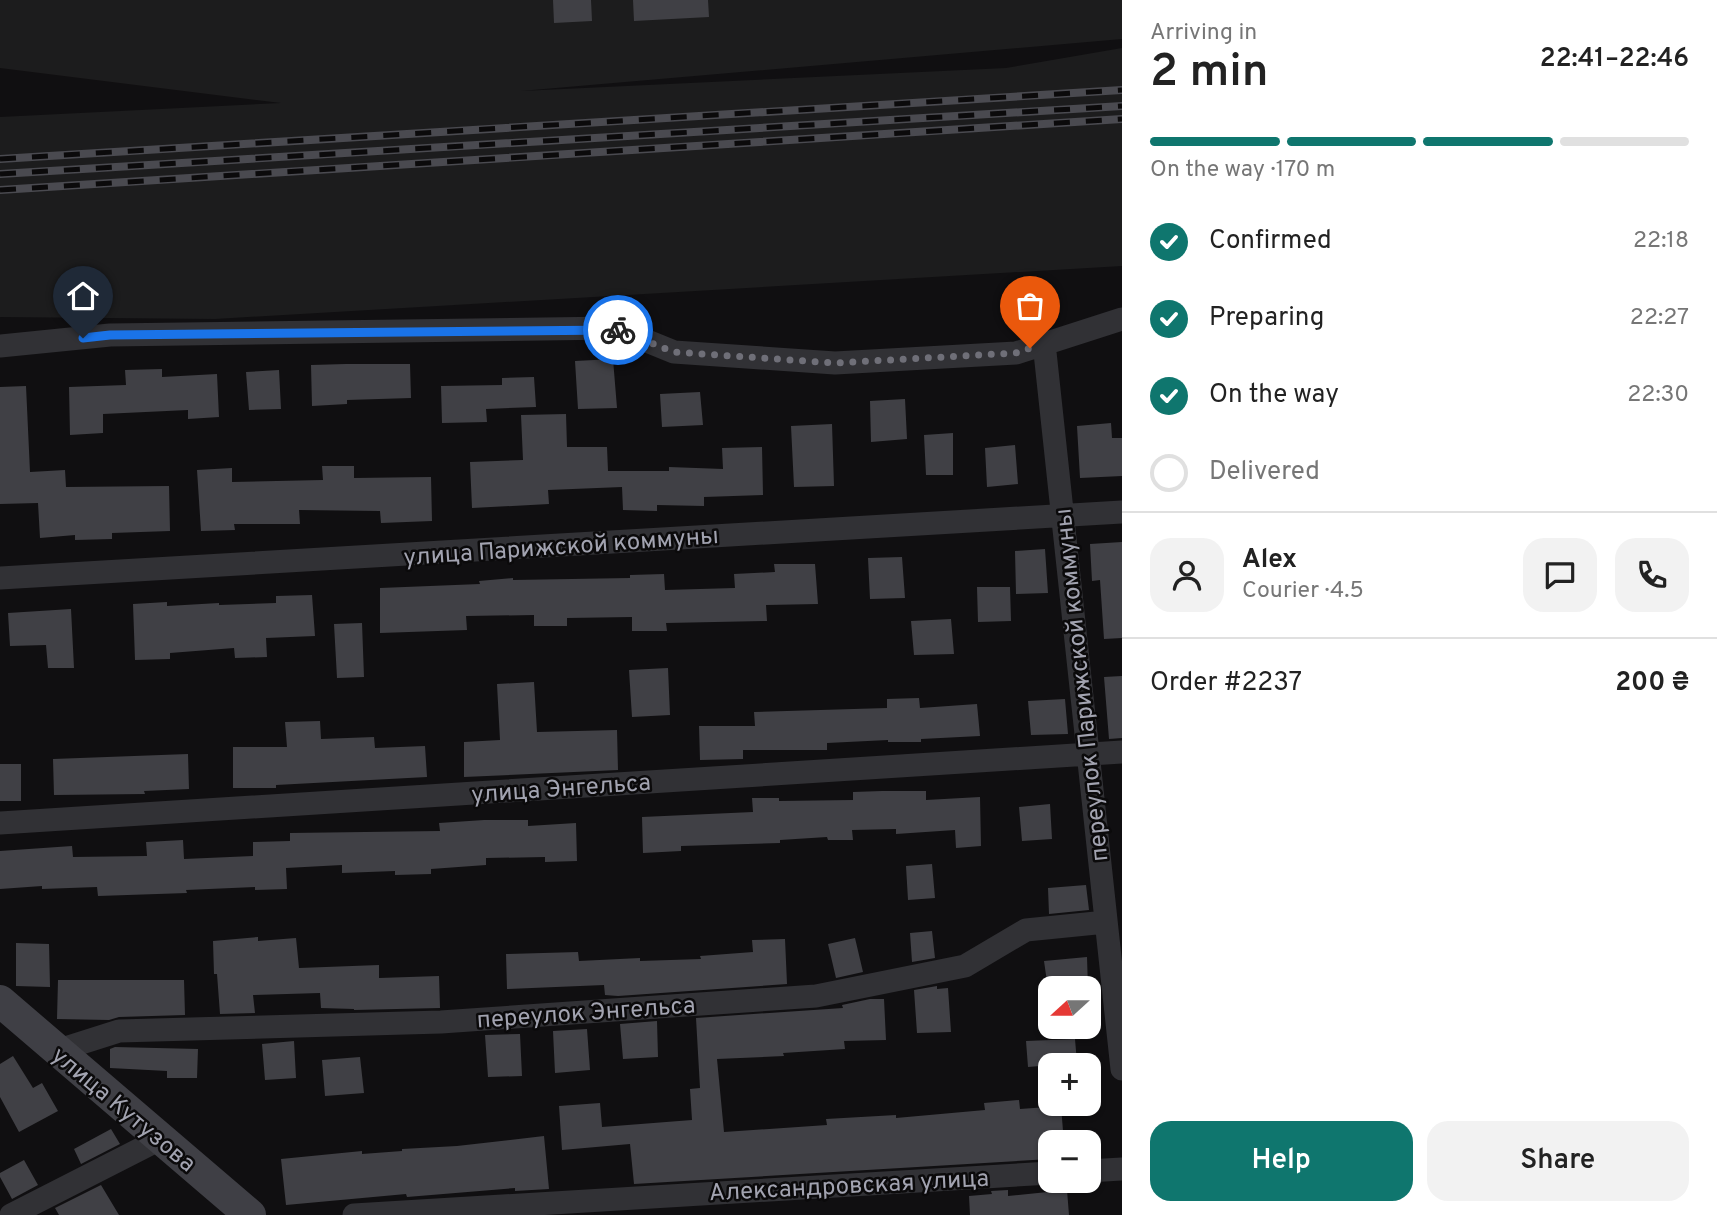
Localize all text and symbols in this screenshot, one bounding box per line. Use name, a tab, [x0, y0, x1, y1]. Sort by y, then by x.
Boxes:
text: Arriving in	[1150, 19, 1257, 48]
text: 22:41–22:46	[1540, 43, 1689, 76]
text: 2 min	[1150, 44, 1269, 103]
text: On the way · 170 m	[1150, 156, 1335, 185]
icon: check	[1150, 223, 1188, 261]
text: Confirmed	[1209, 225, 1332, 258]
text: 22:18	[1633, 227, 1689, 256]
pin	[53, 266, 113, 338]
pin	[1000, 276, 1060, 348]
icon: home	[64, 277, 102, 315]
icon: bag	[1011, 287, 1049, 325]
courier	[583, 295, 653, 365]
icon: check	[1150, 300, 1188, 338]
text: Preparing	[1209, 302, 1324, 335]
text: 22:27	[1630, 304, 1689, 333]
icon: bike	[599, 311, 637, 349]
icon: check	[1150, 377, 1188, 415]
text: On the way	[1209, 379, 1339, 412]
text: 22:30	[1627, 381, 1689, 410]
text: Delivered	[1209, 456, 1320, 489]
street label: переулок Парижской коммуны	[1050, 507, 1116, 863]
street label: улица Парижской коммуны	[403, 522, 720, 574]
button: person	[1150, 538, 1224, 612]
button: chat	[1523, 538, 1597, 612]
button: phone	[1615, 538, 1689, 612]
text: Alex	[1242, 544, 1297, 577]
text: Courier · 4.5	[1242, 577, 1364, 606]
text: Order #2237	[1150, 667, 1302, 700]
text: 200 ₴	[1615, 667, 1689, 700]
street label: улица Энгельса	[470, 769, 652, 811]
north arrow	[1038, 976, 1101, 1040]
map controls	[1038, 976, 1101, 1193]
street label: переулок Энгельса	[476, 991, 696, 1037]
street label: улица Кутузова	[44, 1041, 201, 1180]
button: +	[1038, 1053, 1101, 1116]
button: Help	[1150, 1121, 1413, 1201]
button: Share	[1427, 1121, 1689, 1201]
button: −	[1038, 1130, 1101, 1193]
street label: Александровская улица	[708, 1165, 990, 1209]

